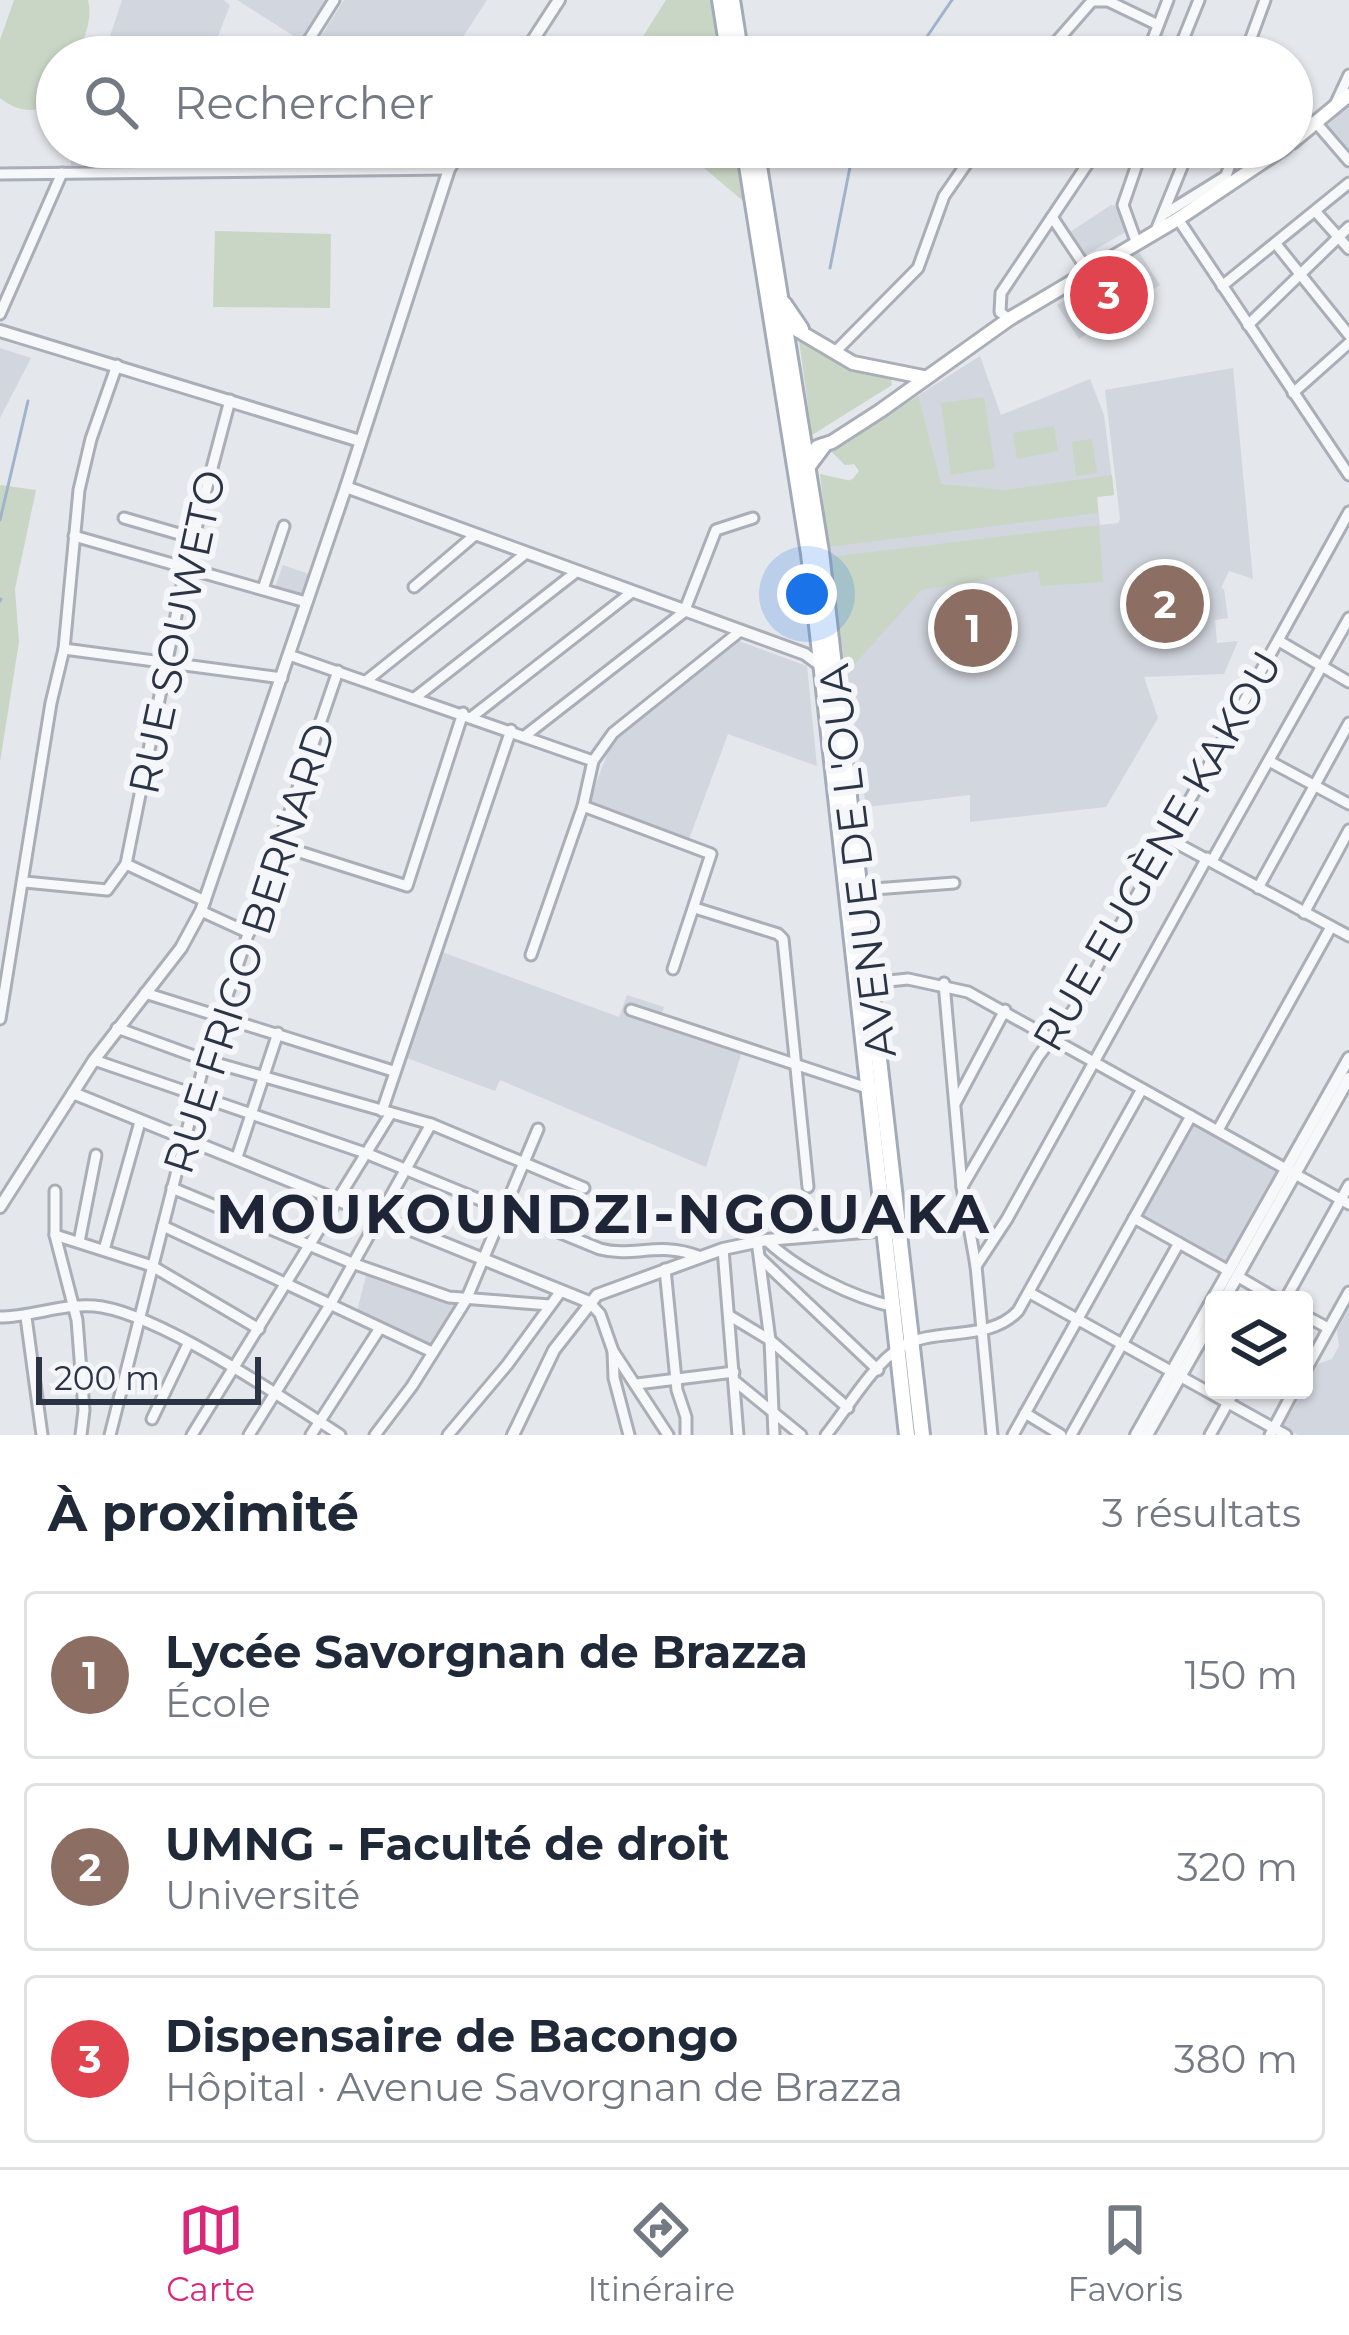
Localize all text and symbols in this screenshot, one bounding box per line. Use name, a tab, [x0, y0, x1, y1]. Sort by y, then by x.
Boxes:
search box	[36, 36, 1313, 168]
icon: search	[78, 69, 144, 135]
text: Rechercher	[174, 75, 434, 130]
pin: 3	[1070, 250, 1148, 340]
street label: RUE SOUWETO	[117, 465, 237, 799]
pin: 2	[1126, 559, 1204, 649]
your location	[777, 564, 837, 624]
pin: 1	[934, 583, 1012, 673]
street label: RUE EUGÈNE KAKOU	[1021, 642, 1293, 1060]
street label: AVENUE DE L'OUA	[807, 660, 907, 1061]
street label: RUE FRIGO BERNARD	[152, 716, 346, 1180]
district label: MOUKOUNDZI-NGOUAKA	[216, 1181, 992, 1247]
map controls	[1205, 1291, 1313, 1399]
button: layers	[1205, 1291, 1313, 1399]
scale bar	[36, 1351, 261, 1404]
text: 200 m	[54, 1358, 160, 1398]
text: À proximité	[48, 1482, 359, 1544]
text: 3 résultats	[1102, 1489, 1301, 1537]
text: Lycée Savorgnan de Brazza	[165, 1624, 808, 1679]
text: 1	[82, 1651, 98, 1699]
text: 150 m	[1184, 1651, 1298, 1699]
text: École	[165, 1679, 271, 1727]
text: UMNG - Faculté de droit	[165, 1816, 729, 1871]
text: 2	[78, 1843, 102, 1891]
text: 320 m	[1177, 1843, 1298, 1891]
text: Université	[165, 1871, 360, 1919]
text: Dispensaire de Bacongo	[165, 2008, 738, 2063]
text: 3	[78, 2035, 102, 2083]
text: 380 m	[1174, 2035, 1298, 2083]
text: Hôpital · Avenue Savorgnan de Brazza	[165, 2063, 903, 2111]
tab: Carte	[166, 2197, 255, 2309]
tab: Itinéraire	[588, 2197, 735, 2309]
tab: Favoris	[1067, 2197, 1183, 2309]

